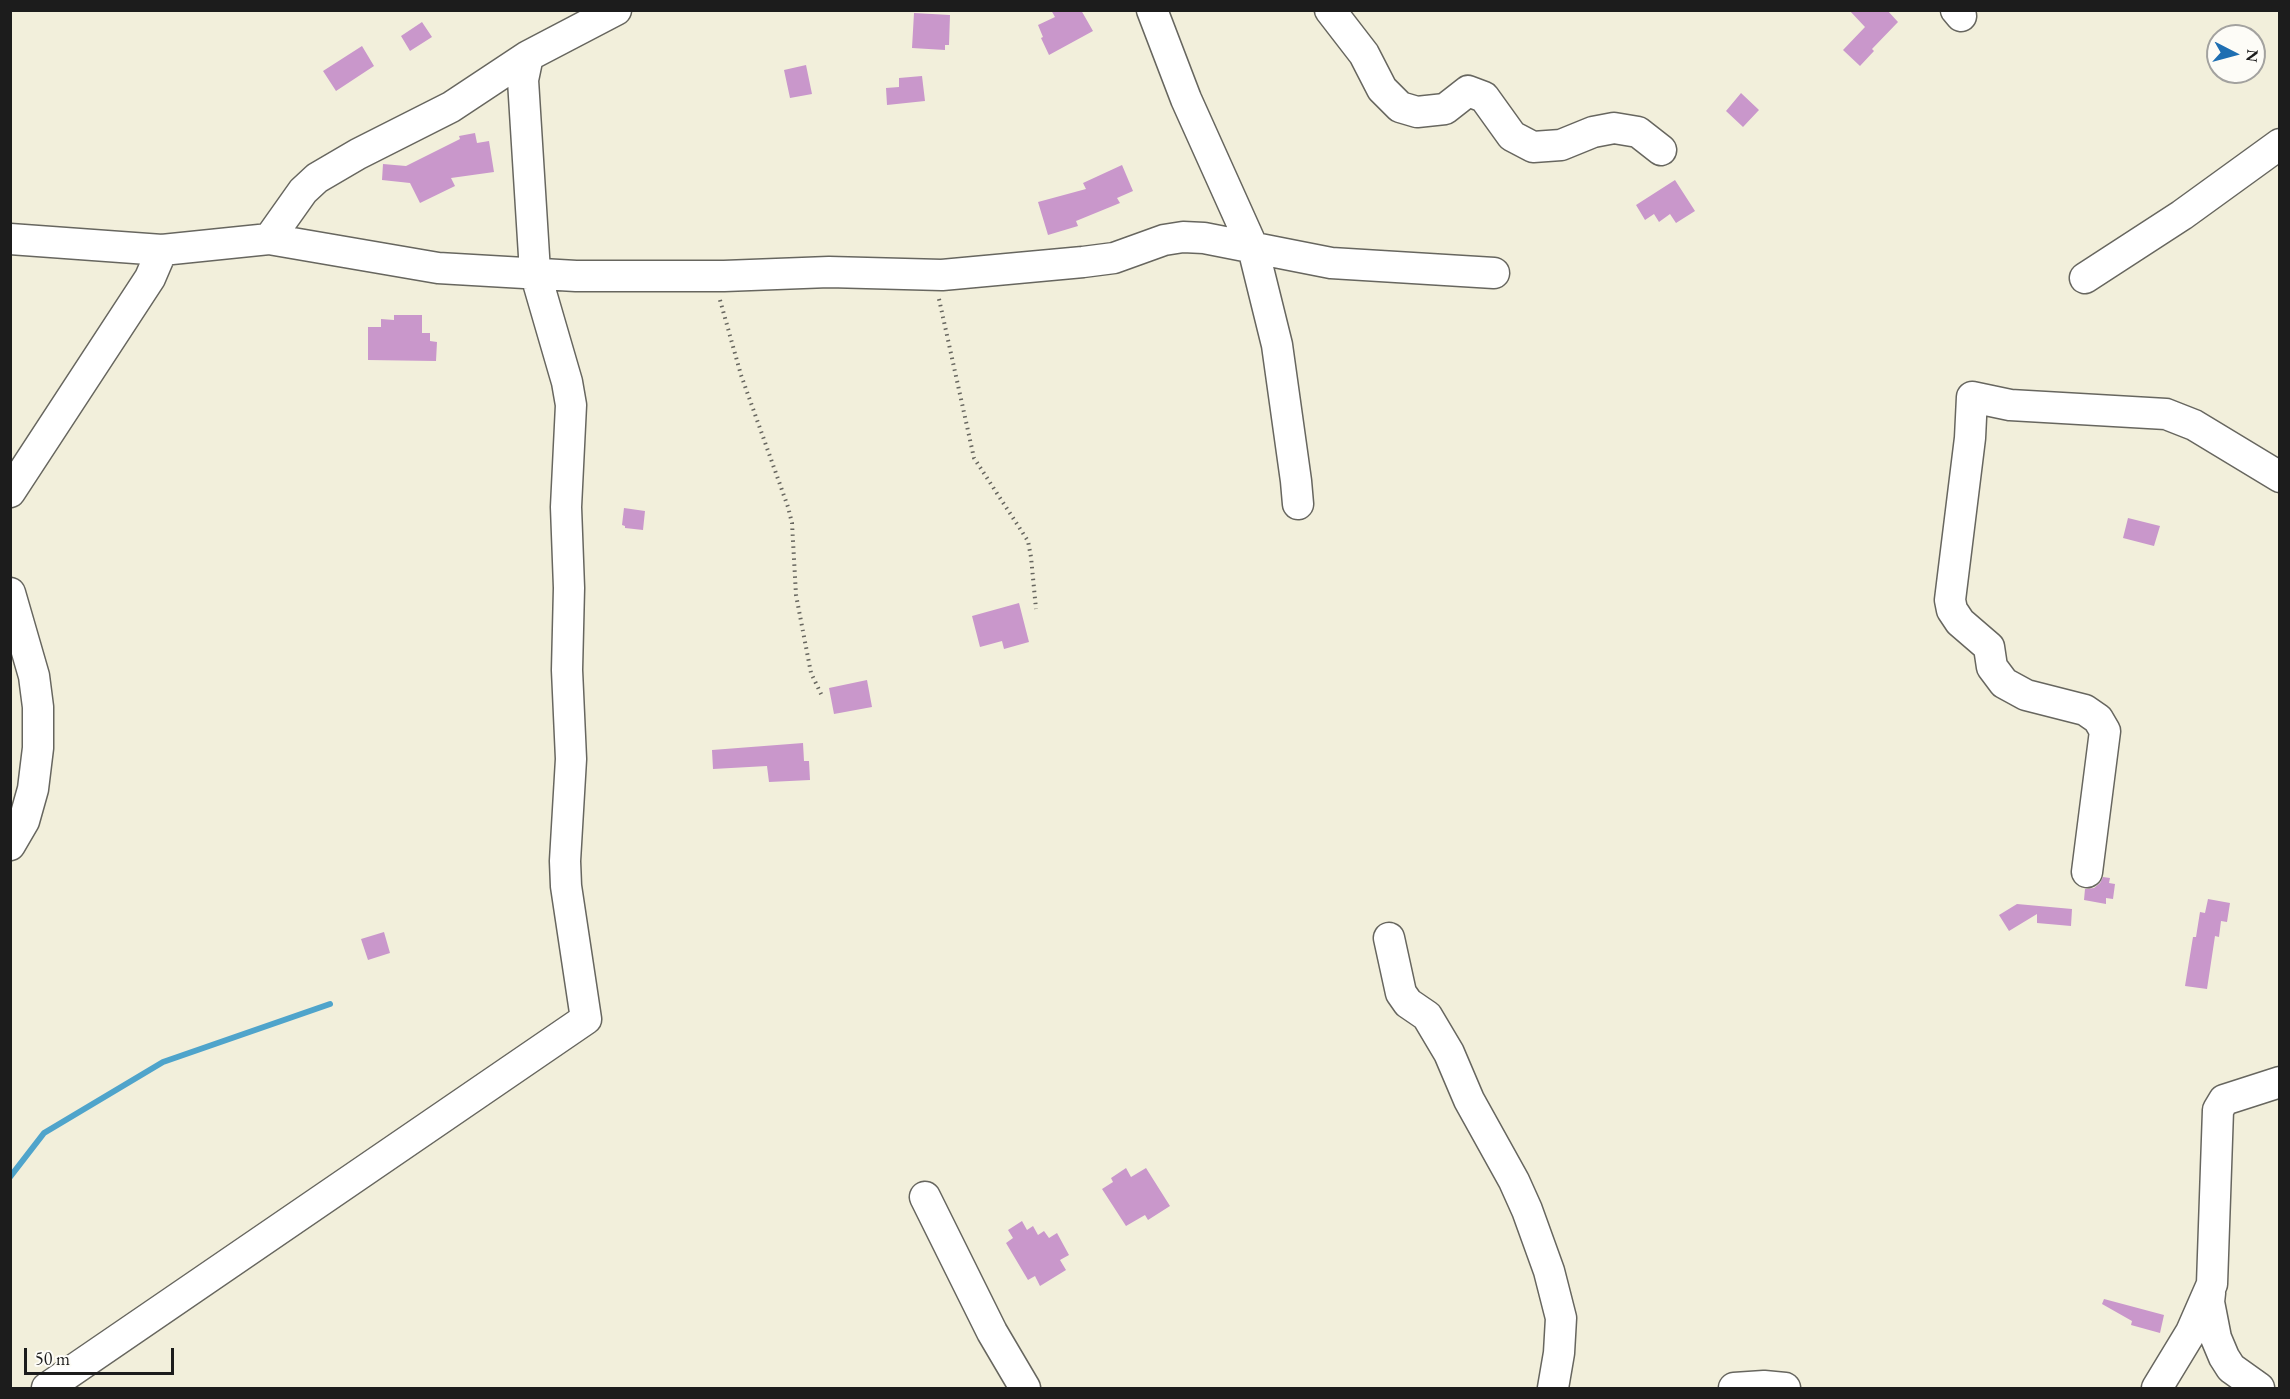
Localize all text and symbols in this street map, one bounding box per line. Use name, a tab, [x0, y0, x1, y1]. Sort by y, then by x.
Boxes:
north arrow	[2206, 24, 2266, 84]
text: N	[2241, 48, 2264, 63]
scale bar	[27, 1336, 177, 1374]
text: 50 m	[35, 1347, 70, 1370]

